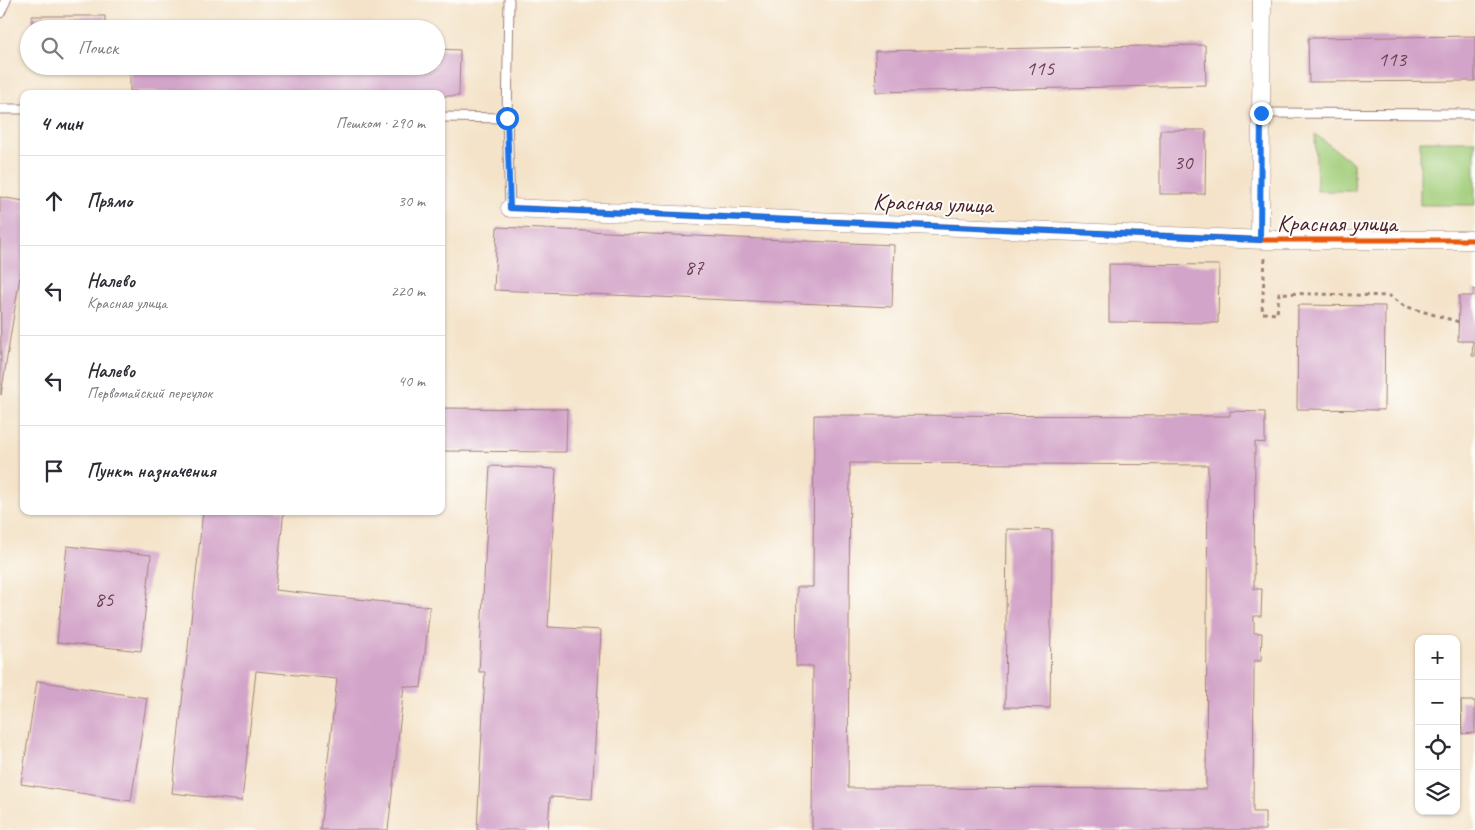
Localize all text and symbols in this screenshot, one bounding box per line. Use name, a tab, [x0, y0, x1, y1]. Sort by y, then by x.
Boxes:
search box	[20, 20, 445, 75]
icon: search	[38, 34, 66, 62]
text: Поиск	[78, 36, 118, 60]
house number: 113	[1378, 46, 1408, 72]
house number: 115	[1026, 55, 1056, 81]
route end	[1250, 102, 1273, 125]
route start	[496, 107, 519, 130]
text: 4 мин	[40, 110, 83, 136]
text: Пешком · 290 m	[336, 113, 425, 133]
house number: 30	[1174, 149, 1194, 175]
street label: Красная улица	[873, 186, 996, 220]
icon: ahead	[40, 187, 68, 215]
text: Прямо	[87, 189, 132, 213]
text: 30 m	[398, 191, 425, 211]
street label: Красная улица	[1277, 208, 1399, 238]
house number: 87	[685, 254, 705, 280]
text: Налево	[87, 269, 135, 293]
icon: left	[40, 277, 68, 305]
text: 220 m	[391, 281, 425, 301]
text: Красная улица	[87, 293, 167, 313]
text: Налево	[87, 359, 135, 383]
icon: left	[40, 367, 68, 395]
text: 40 m	[398, 371, 425, 391]
text: Первомайский переулок	[87, 383, 212, 403]
icon: arrive	[40, 457, 68, 485]
text: Пункт назначения	[87, 459, 216, 483]
house number: 85	[95, 586, 115, 612]
map controls	[1415, 635, 1460, 815]
button: +	[1415, 635, 1460, 680]
button: −	[1415, 680, 1460, 725]
button: locate	[1415, 725, 1460, 770]
button: layers	[1415, 770, 1460, 815]

